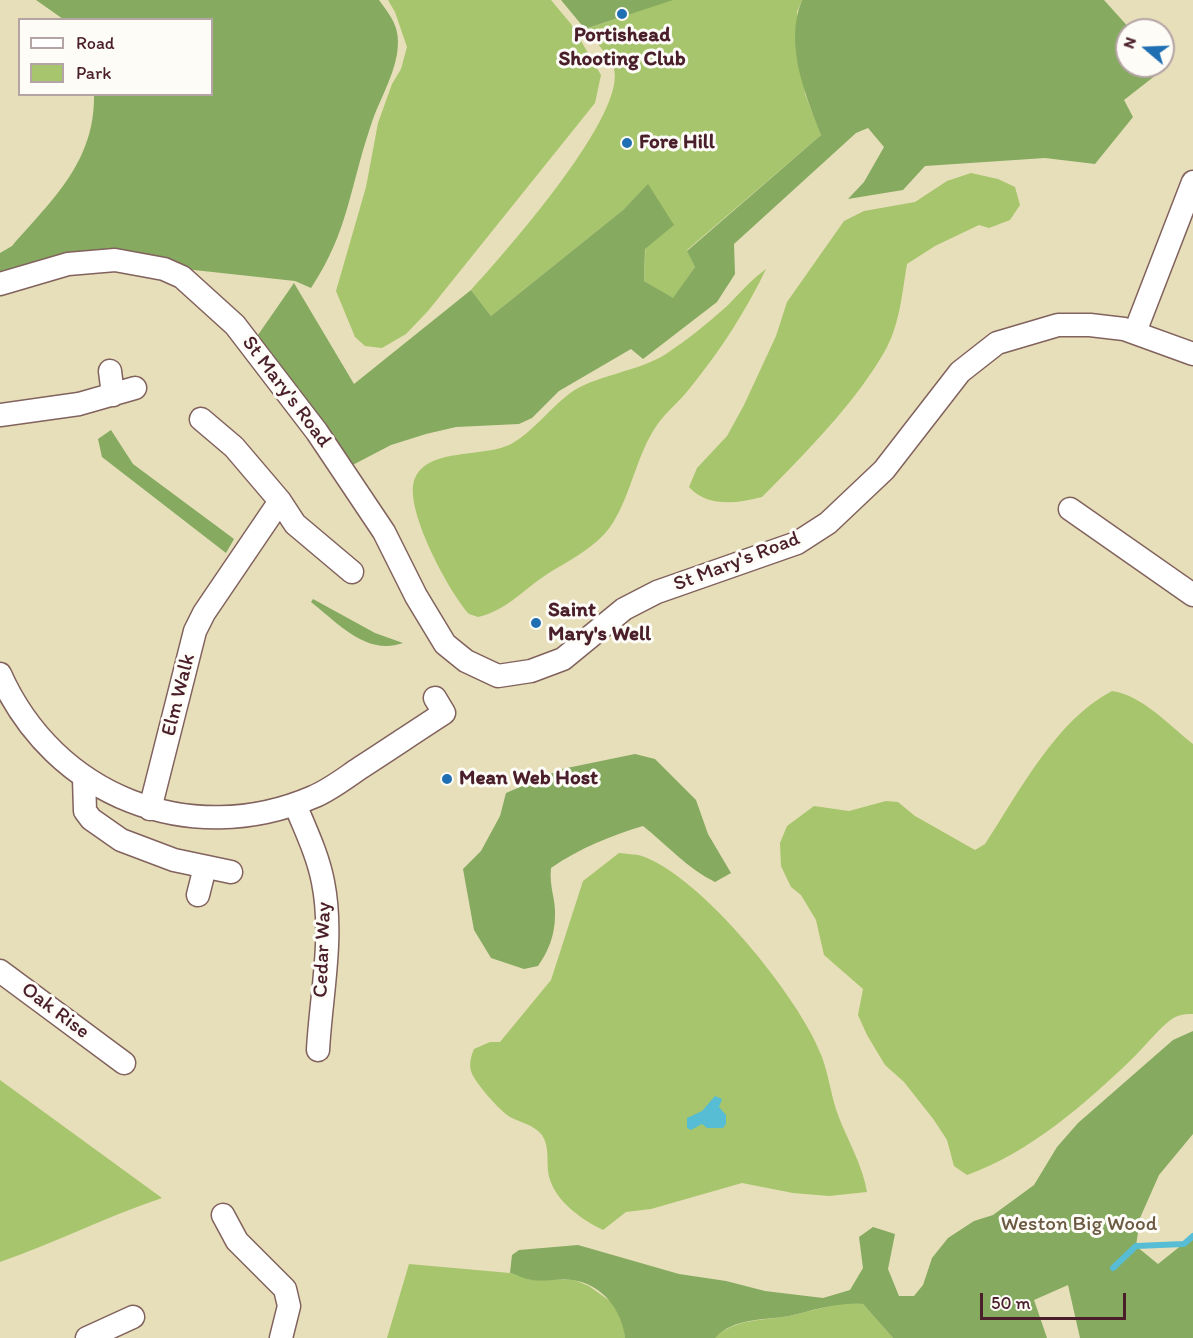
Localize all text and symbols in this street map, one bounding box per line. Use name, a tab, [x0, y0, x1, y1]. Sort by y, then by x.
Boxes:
marker: Portishead Shooting Club	[615, 7, 629, 21]
legend	[18, 18, 213, 96]
north arrow	[1115, 18, 1175, 78]
place label: Portishead Shooting Club	[558, 23, 686, 73]
text: Road	[76, 32, 115, 54]
text: N	[1119, 34, 1140, 51]
text: Park	[76, 62, 111, 84]
place label: Fore Hill	[639, 130, 715, 156]
marker: Fore Hill	[620, 136, 634, 150]
street label: St Mary's Road	[236, 331, 336, 453]
street label: St Mary's Road	[670, 526, 804, 598]
place label: Saint Mary's Well	[548, 598, 651, 648]
marker: Saint Mary's Well	[529, 616, 543, 630]
street label: Elm Walk	[157, 651, 201, 739]
place label: Mean Web Host	[459, 766, 598, 792]
marker: Mean Web Host	[440, 772, 454, 786]
street label: Cedar Way	[309, 902, 337, 998]
street label: Oak Rise	[16, 977, 94, 1045]
park label: Weston Big Wood	[1001, 1212, 1157, 1238]
scale bar	[983, 1281, 1128, 1319]
text: 50 m	[991, 1292, 1031, 1314]

